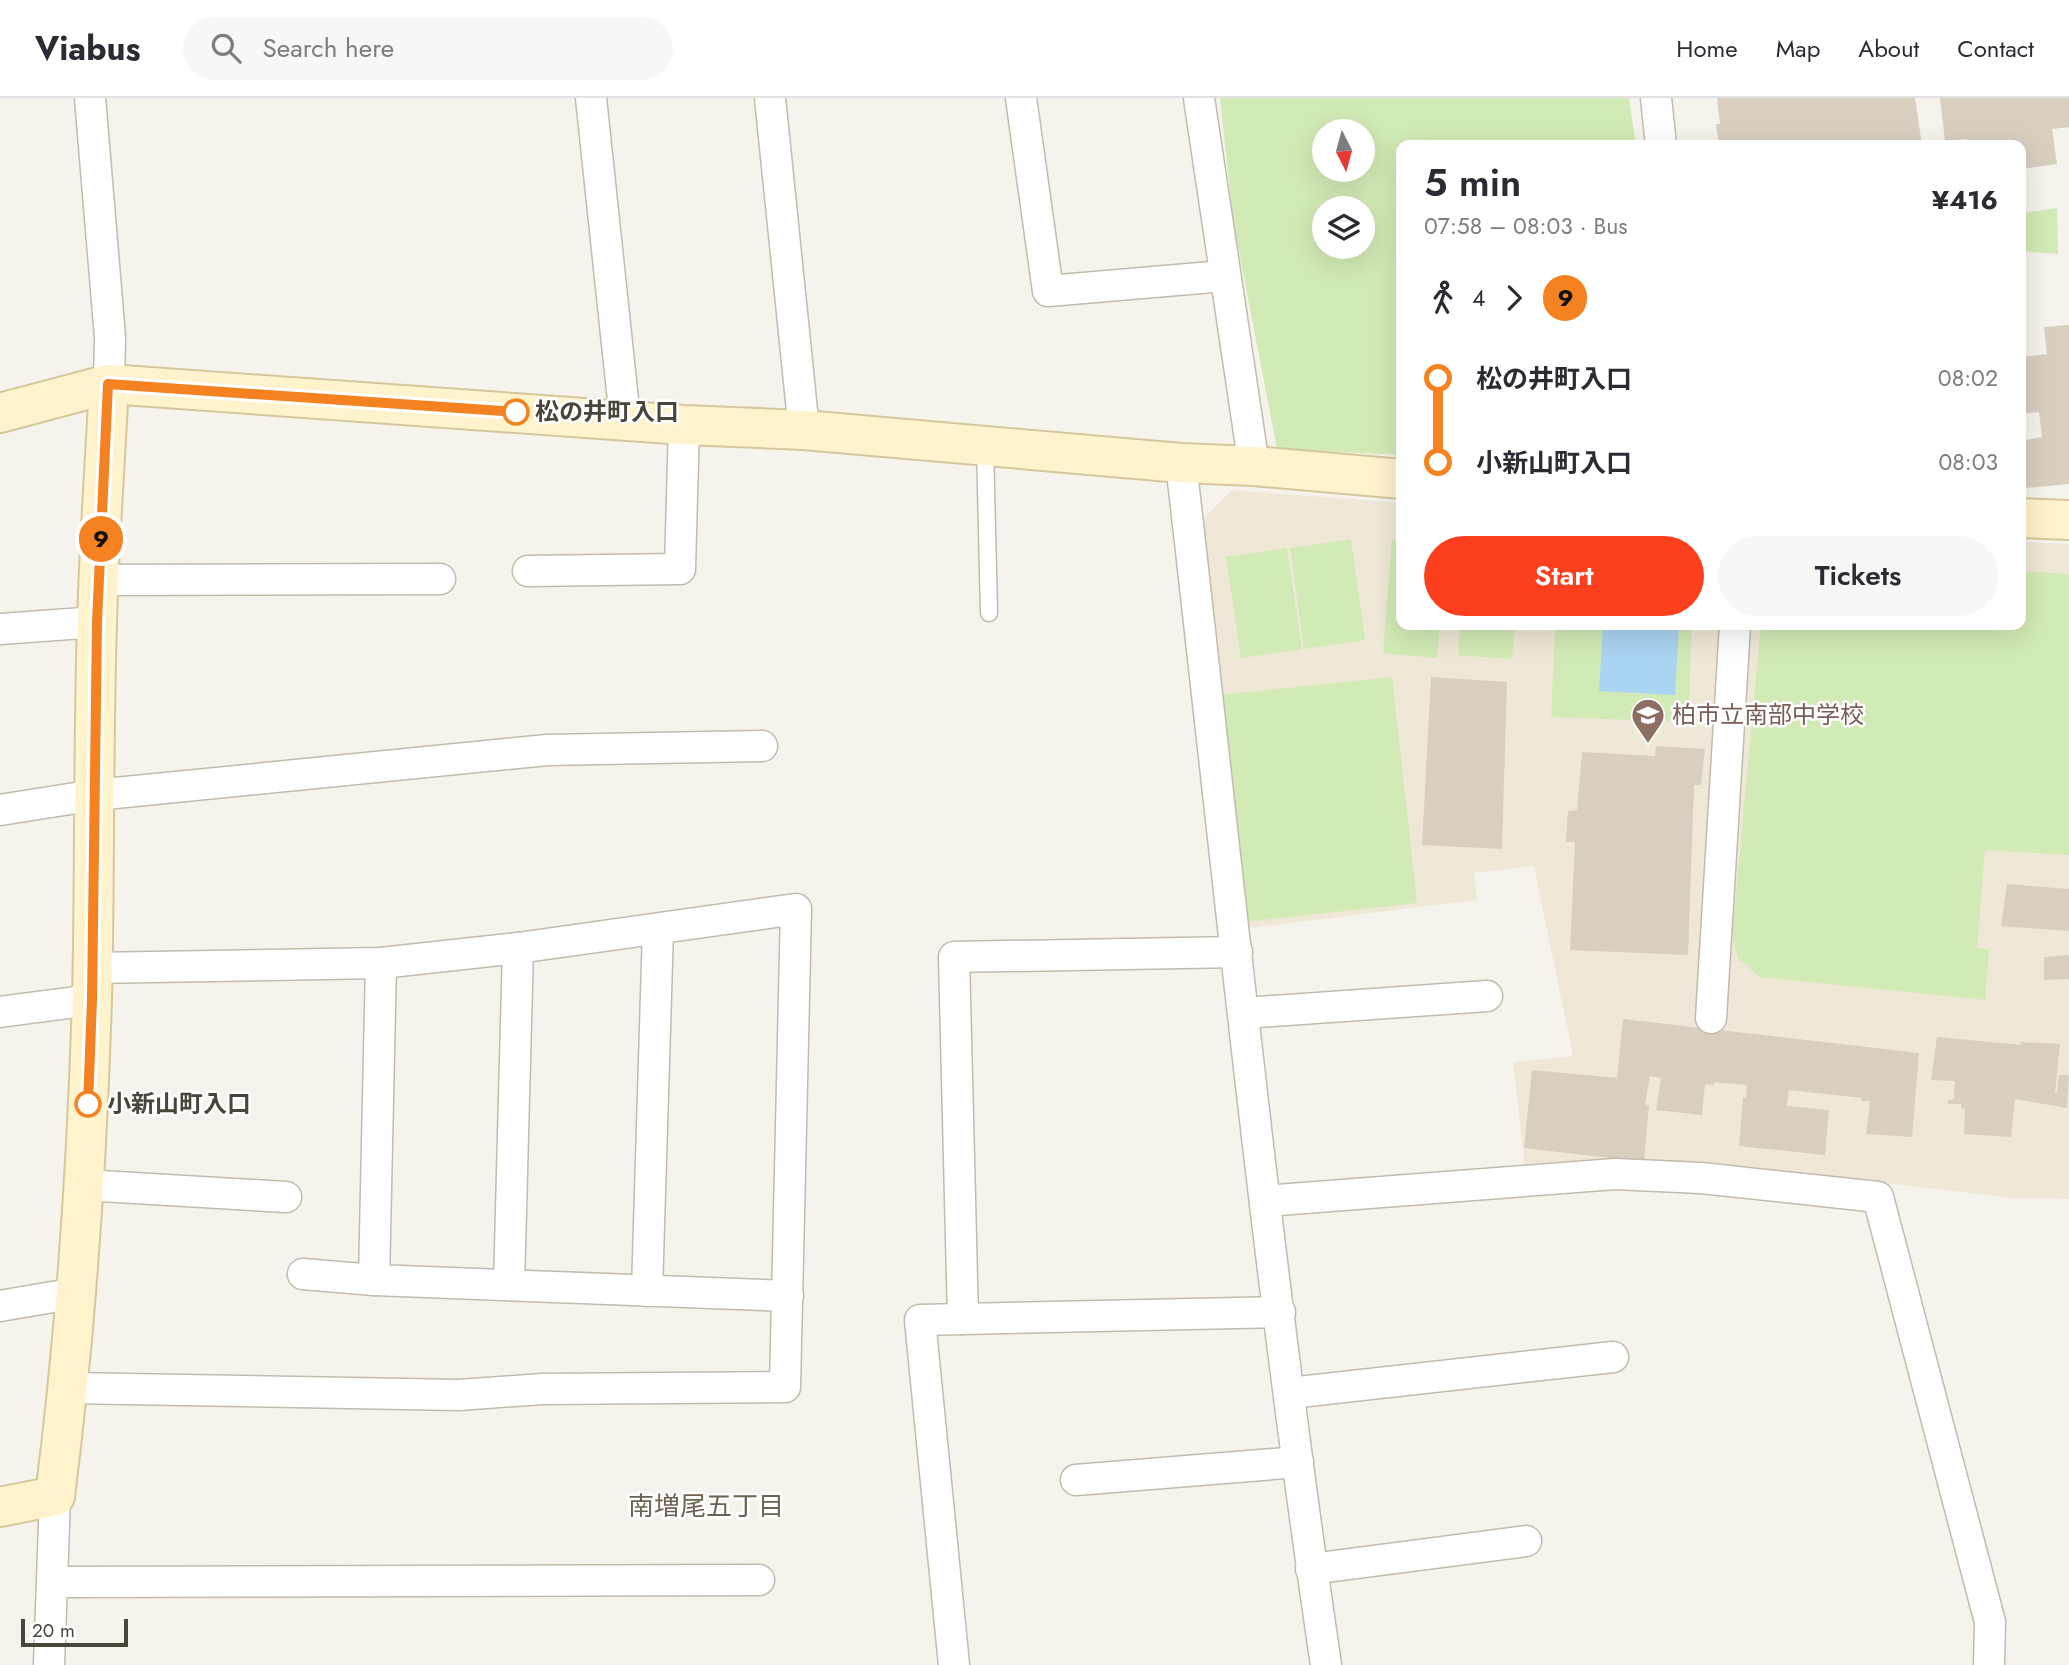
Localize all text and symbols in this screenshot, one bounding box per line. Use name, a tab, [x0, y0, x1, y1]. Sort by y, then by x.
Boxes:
search box	[183, 17, 673, 80]
text: Viabus	[35, 25, 141, 72]
icon: search	[207, 29, 245, 67]
text: Search here	[263, 29, 394, 67]
text: Home	[1676, 31, 1738, 66]
text: Map	[1776, 31, 1820, 66]
text: About	[1858, 31, 1919, 66]
text: Contact	[1957, 31, 2034, 66]
north arrow	[1312, 119, 1376, 182]
map controls	[1312, 119, 1375, 259]
text: 5 min	[1424, 155, 1521, 210]
text: ¥416	[1932, 181, 1998, 219]
button: layers	[1312, 196, 1375, 259]
text: 07:58 – 08:03 · Bus	[1424, 209, 1628, 243]
icon: walk	[1424, 279, 1462, 317]
icon: forward	[1495, 279, 1533, 317]
text: 9	[1557, 280, 1573, 315]
text: 4	[1472, 281, 1485, 315]
text: 松の井町入口	[1476, 360, 1632, 398]
text: 08:02	[1938, 361, 1998, 395]
place label: 松の井町入口	[535, 394, 679, 429]
marker: 松の井町入口	[503, 399, 529, 425]
text: 小新山町入口	[1476, 444, 1632, 482]
text: 08:03	[1938, 445, 1998, 479]
line badge: 9	[78, 516, 124, 562]
text: 9	[93, 521, 109, 556]
button: Start	[1424, 536, 1704, 616]
button: Tickets	[1718, 536, 1998, 616]
school or university icon: 柏市立南部中学校	[1629, 696, 1667, 745]
place label: 柏市立南部中学校	[1672, 697, 1864, 732]
place label: 小新山町入口	[107, 1086, 251, 1121]
marker: 小新山町入口	[75, 1091, 101, 1117]
district label: 南増尾五丁目	[628, 1487, 784, 1525]
scale bar	[21, 1616, 128, 1648]
text: 20 m	[32, 1617, 75, 1644]

